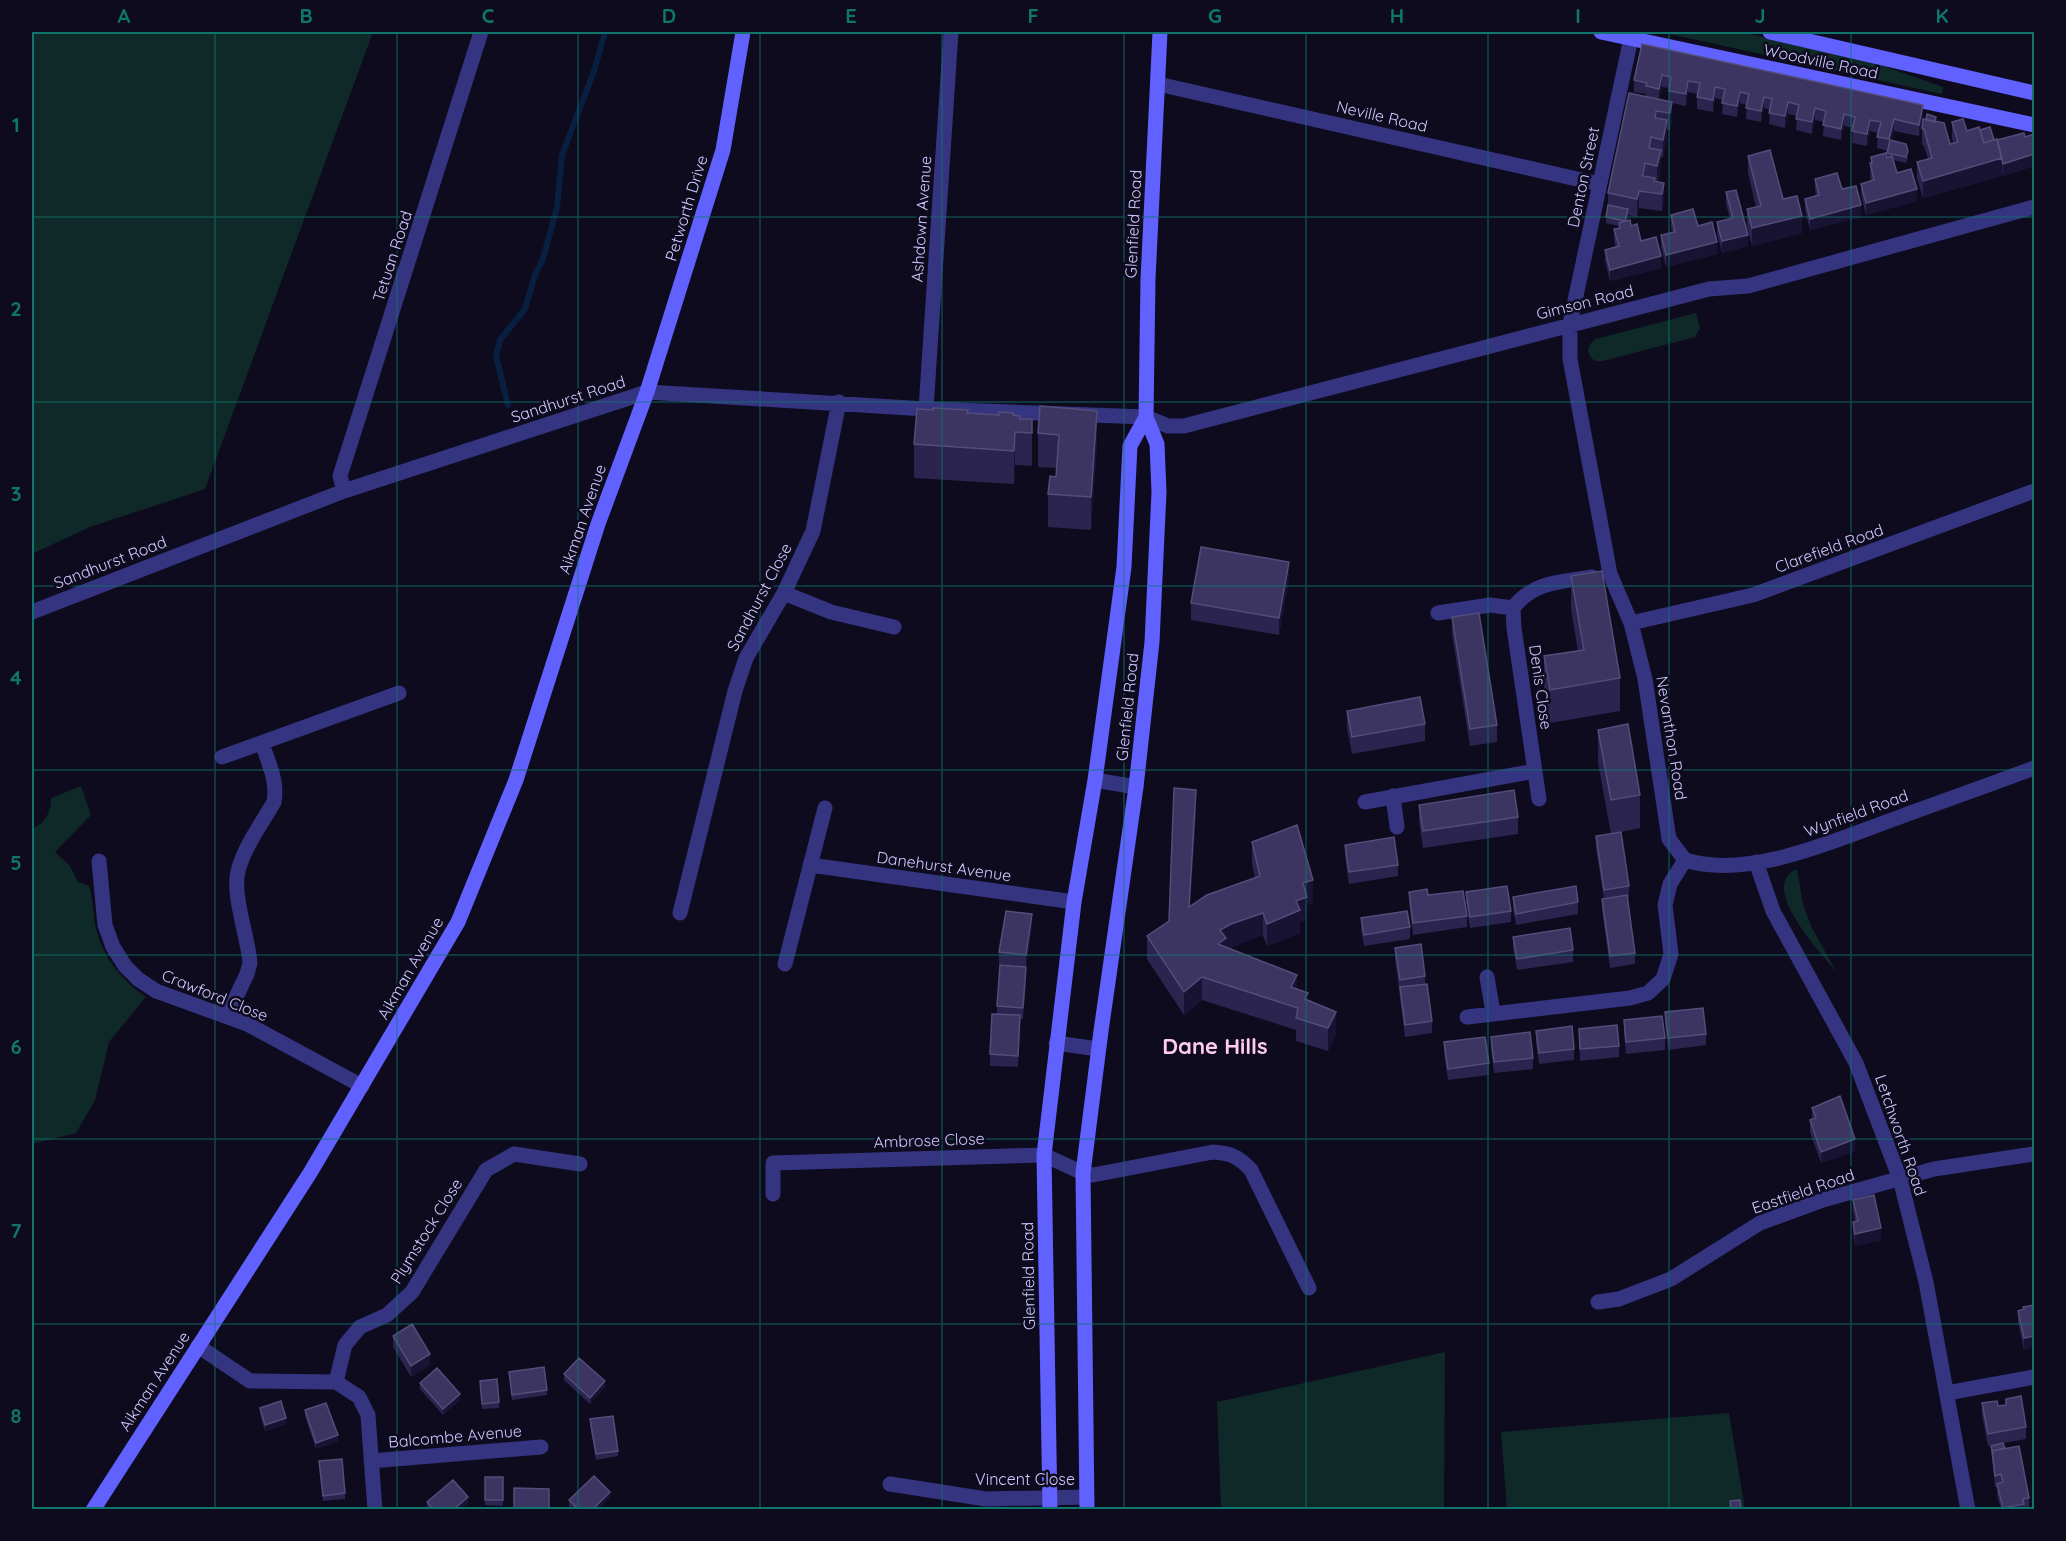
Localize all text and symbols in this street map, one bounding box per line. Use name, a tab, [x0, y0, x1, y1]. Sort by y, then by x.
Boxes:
text: A	[118, 3, 131, 28]
text: B	[299, 3, 313, 28]
text: C	[482, 3, 495, 28]
text: D	[662, 3, 676, 28]
text: E	[845, 3, 857, 28]
text: F	[1027, 3, 1039, 28]
text: G	[1208, 3, 1222, 28]
text: H	[1390, 3, 1404, 28]
text: I	[1575, 3, 1581, 28]
text: J	[1754, 3, 1766, 28]
text: K	[1935, 3, 1949, 28]
street label: Woodville Road	[1762, 39, 1880, 83]
street label: Neville Road	[1335, 96, 1429, 136]
text: 1	[12, 112, 20, 137]
street label: Denton Street	[1563, 125, 1603, 229]
street label: Petworth Drive	[660, 153, 712, 263]
street label: Ashdown Avenue	[907, 155, 935, 283]
street label: Glenfield Road	[1120, 169, 1146, 279]
street label: Tetuan Road	[368, 208, 416, 304]
street label: Gimson Road	[1534, 280, 1636, 324]
text: 2	[10, 296, 22, 321]
street label: Sandhurst Road	[508, 371, 628, 427]
street label: Aikman Avenue	[554, 461, 610, 577]
text: 3	[11, 481, 21, 506]
street label: Clarefield Road	[1772, 519, 1886, 577]
street label: Sandhurst Road	[51, 531, 169, 593]
street label: Sandhurst Close	[722, 540, 796, 654]
street label: Denis Close	[1525, 643, 1557, 731]
street label: Glenfield Road	[1111, 652, 1143, 762]
text: 4	[10, 665, 22, 690]
street label: Nevanthon Road	[1652, 674, 1692, 802]
street label: Wynfield Road	[1801, 785, 1911, 841]
street label: Danehurst Avenue	[875, 847, 1013, 885]
text: 5	[10, 850, 22, 875]
street label: Aikman Avenue	[373, 913, 447, 1023]
street label: Crawford Close	[159, 965, 271, 1025]
district label: Dane Hills	[1162, 1032, 1268, 1060]
text: 6	[10, 1034, 22, 1059]
street label: Letchworth Road	[1871, 1072, 1931, 1198]
street label: Ambrose Close	[873, 1128, 985, 1152]
street label: Eastfield Road	[1749, 1164, 1857, 1218]
street label: Plymstock Close	[386, 1175, 466, 1287]
text: 7	[11, 1218, 22, 1243]
street label: Glenfield Road	[1017, 1222, 1039, 1330]
street label: Aikman Avenue	[114, 1327, 194, 1435]
text: 8	[11, 1403, 22, 1428]
street label: Balcombe Avenue	[387, 1420, 523, 1452]
street label: Vincent Close	[975, 1469, 1075, 1489]

